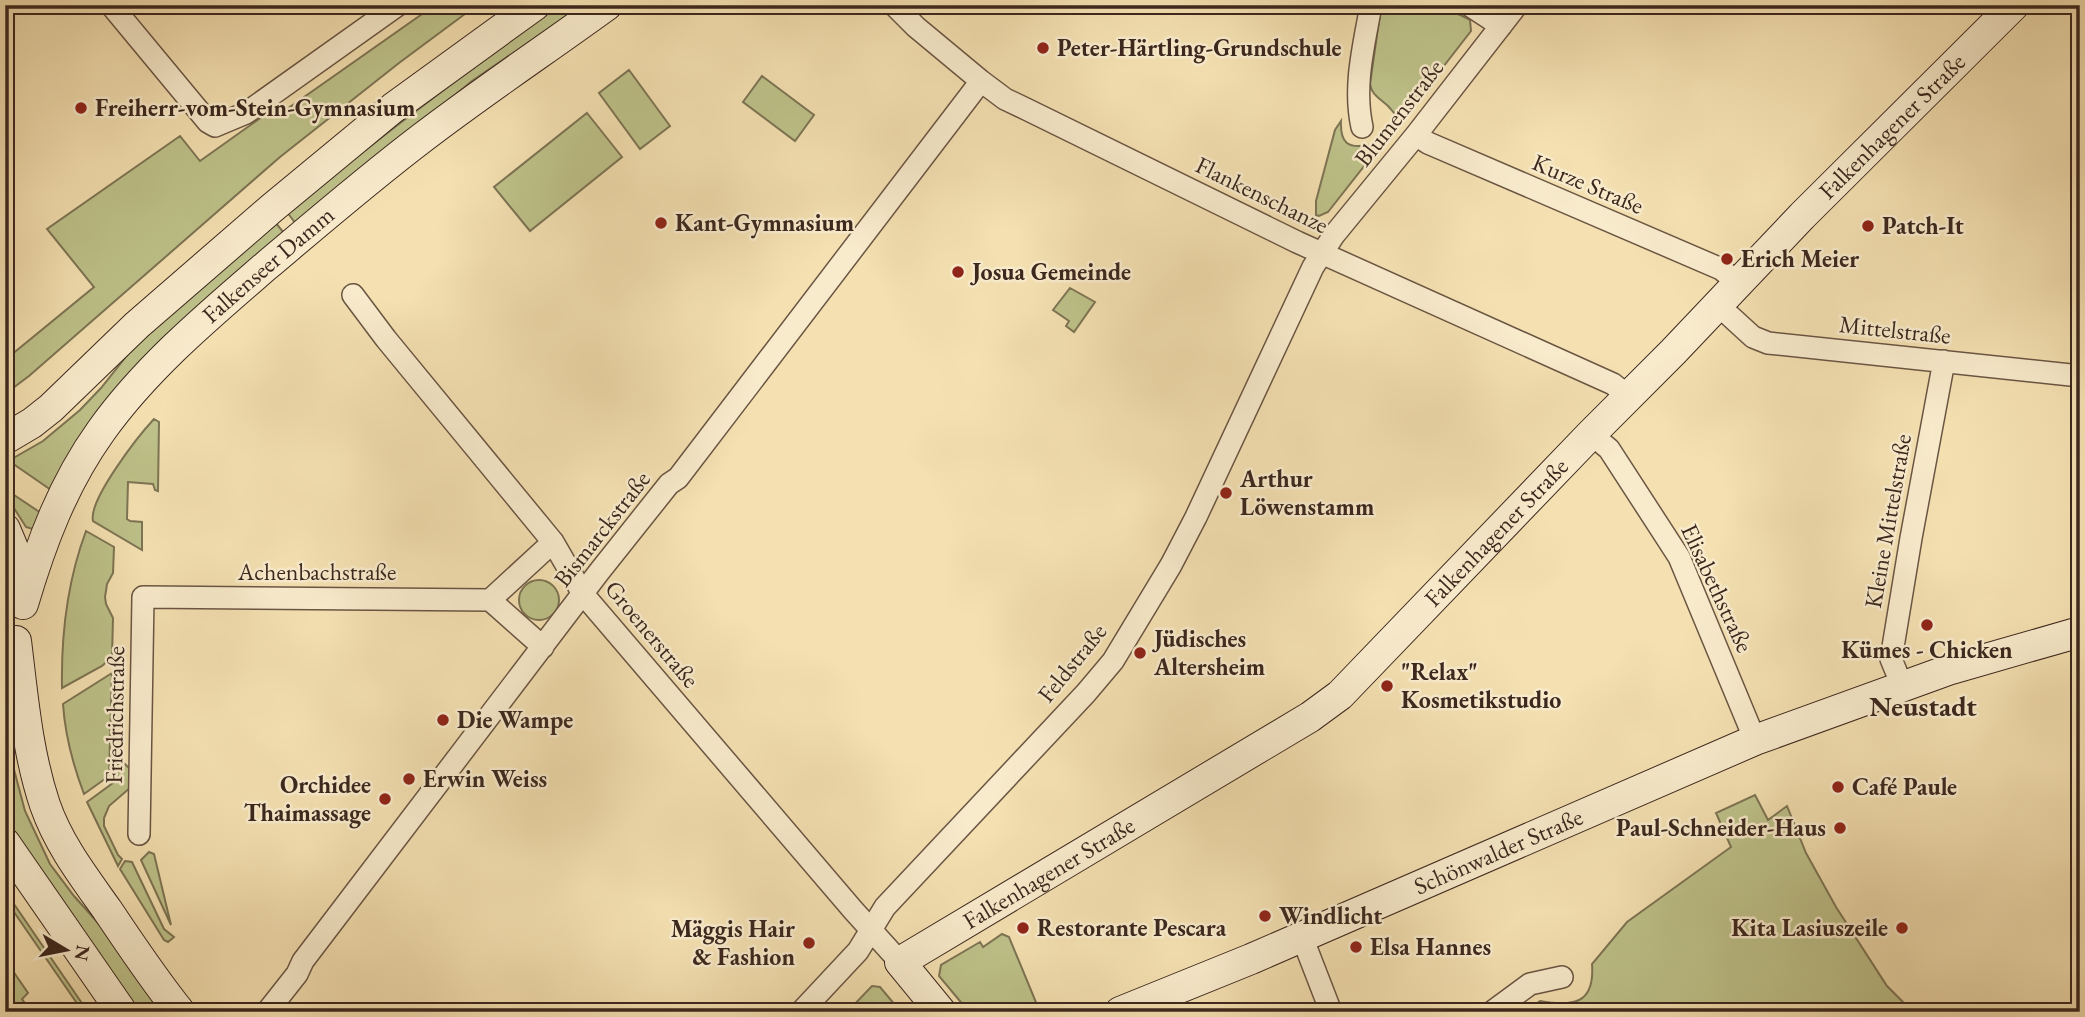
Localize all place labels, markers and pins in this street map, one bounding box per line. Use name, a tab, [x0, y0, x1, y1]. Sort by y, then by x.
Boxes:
place label: Peter-Härtling-Grundschule	[1057, 32, 1342, 64]
marker: Peter-Härtling-Grundschule	[1035, 40, 1051, 56]
place label: Freiherr-vom-Stein-Gymnasium	[95, 92, 415, 124]
marker: Freiherr-vom-Stein-Gymnasium	[73, 100, 89, 116]
place label: Kant-Gymnasium	[675, 207, 854, 239]
place label: Patch-It	[1882, 210, 1964, 241]
marker: Kant-Gymnasium	[653, 215, 669, 231]
marker: Patch-It	[1860, 218, 1876, 234]
place label: Erich Meier	[1741, 243, 1859, 274]
marker: Erich Meier	[1719, 251, 1735, 267]
place label: Josua Gemeinde	[970, 256, 1131, 287]
marker: Josua Gemeinde	[950, 264, 966, 280]
place label: Arthur Löwenstamm	[1239, 463, 1374, 522]
marker: Arthur Löwenstamm	[1218, 485, 1234, 501]
marker: Kümes - Chicken	[1919, 617, 1935, 633]
place label: Jüdisches Altersheim	[1152, 623, 1265, 682]
place label: Kümes - Chicken	[1841, 634, 2013, 665]
marker: Jüdisches Altersheim	[1132, 645, 1148, 661]
place label: "Relax" Kosmetikstudio	[1401, 656, 1561, 715]
marker: "Relax" Kosmetikstudio	[1379, 678, 1395, 694]
place label: Die Wampe	[457, 704, 573, 735]
marker: Die Wampe	[435, 712, 451, 728]
place label: Erwin Weiss	[423, 763, 547, 794]
place label: Orchidee Thaimassage	[244, 769, 371, 829]
marker: Erwin Weiss	[401, 771, 417, 787]
place label: Café Paule	[1852, 771, 1957, 802]
marker: Café Paule	[1830, 779, 1846, 795]
marker: Orchidee Thaimassage	[377, 791, 393, 807]
place label: Paul-Schneider-Haus	[1616, 812, 1826, 843]
marker: Paul-Schneider-Haus	[1832, 820, 1848, 836]
place label: Windlicht	[1279, 900, 1382, 931]
marker: Windlicht	[1257, 908, 1273, 924]
place label: Restorante Pescara	[1037, 912, 1227, 943]
place label: Kita Lasiuszeile	[1731, 912, 1888, 943]
place label: Mäggis Hair & Fashion	[671, 913, 795, 972]
marker: Restorante Pescara	[1015, 920, 1031, 936]
marker: Kita Lasiuszeile	[1894, 920, 1910, 936]
place label: Elsa Hannes	[1370, 931, 1491, 962]
marker: Mäggis Hair & Fashion	[801, 935, 817, 951]
marker: Elsa Hannes	[1348, 939, 1364, 955]

